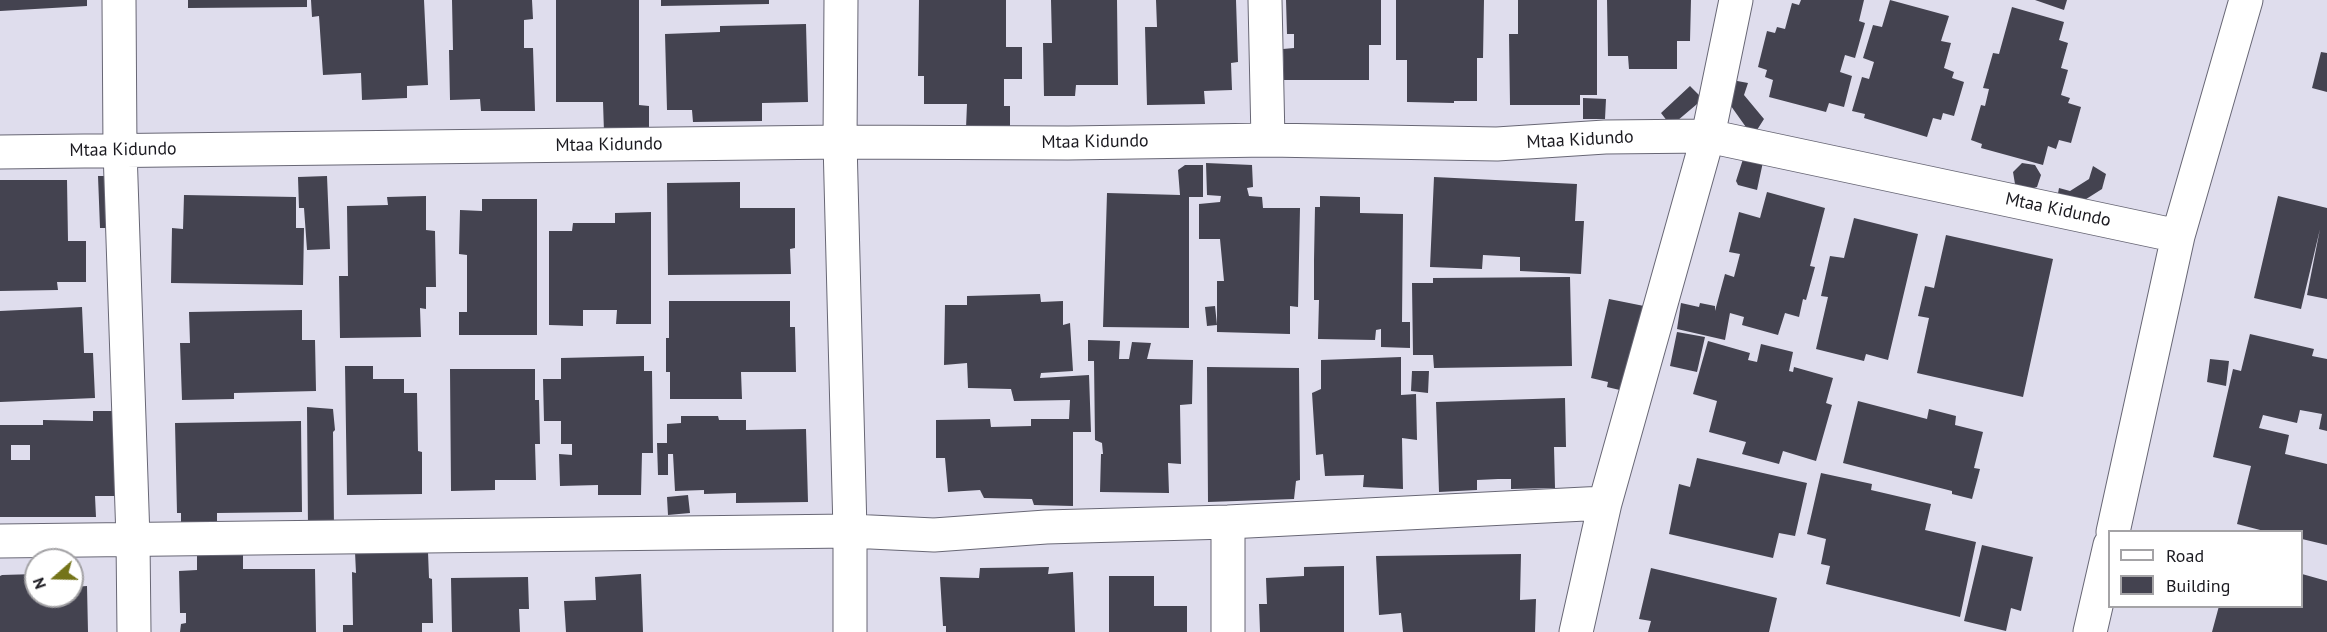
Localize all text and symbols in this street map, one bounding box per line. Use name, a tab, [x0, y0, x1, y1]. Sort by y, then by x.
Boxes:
street label: Mtaa Kidundo	[1526, 126, 1634, 154]
street label: Mtaa Kidundo	[1041, 130, 1149, 154]
street label: Mtaa Kidundo	[555, 133, 663, 157]
street label: Mtaa Kidundo	[69, 138, 177, 162]
street label: Mtaa Kidundo	[2003, 188, 2113, 232]
legend	[2108, 530, 2303, 608]
text: Road	[2166, 544, 2204, 567]
north arrow	[24, 548, 84, 608]
text: Building	[2166, 574, 2230, 597]
text: N	[28, 575, 50, 592]

